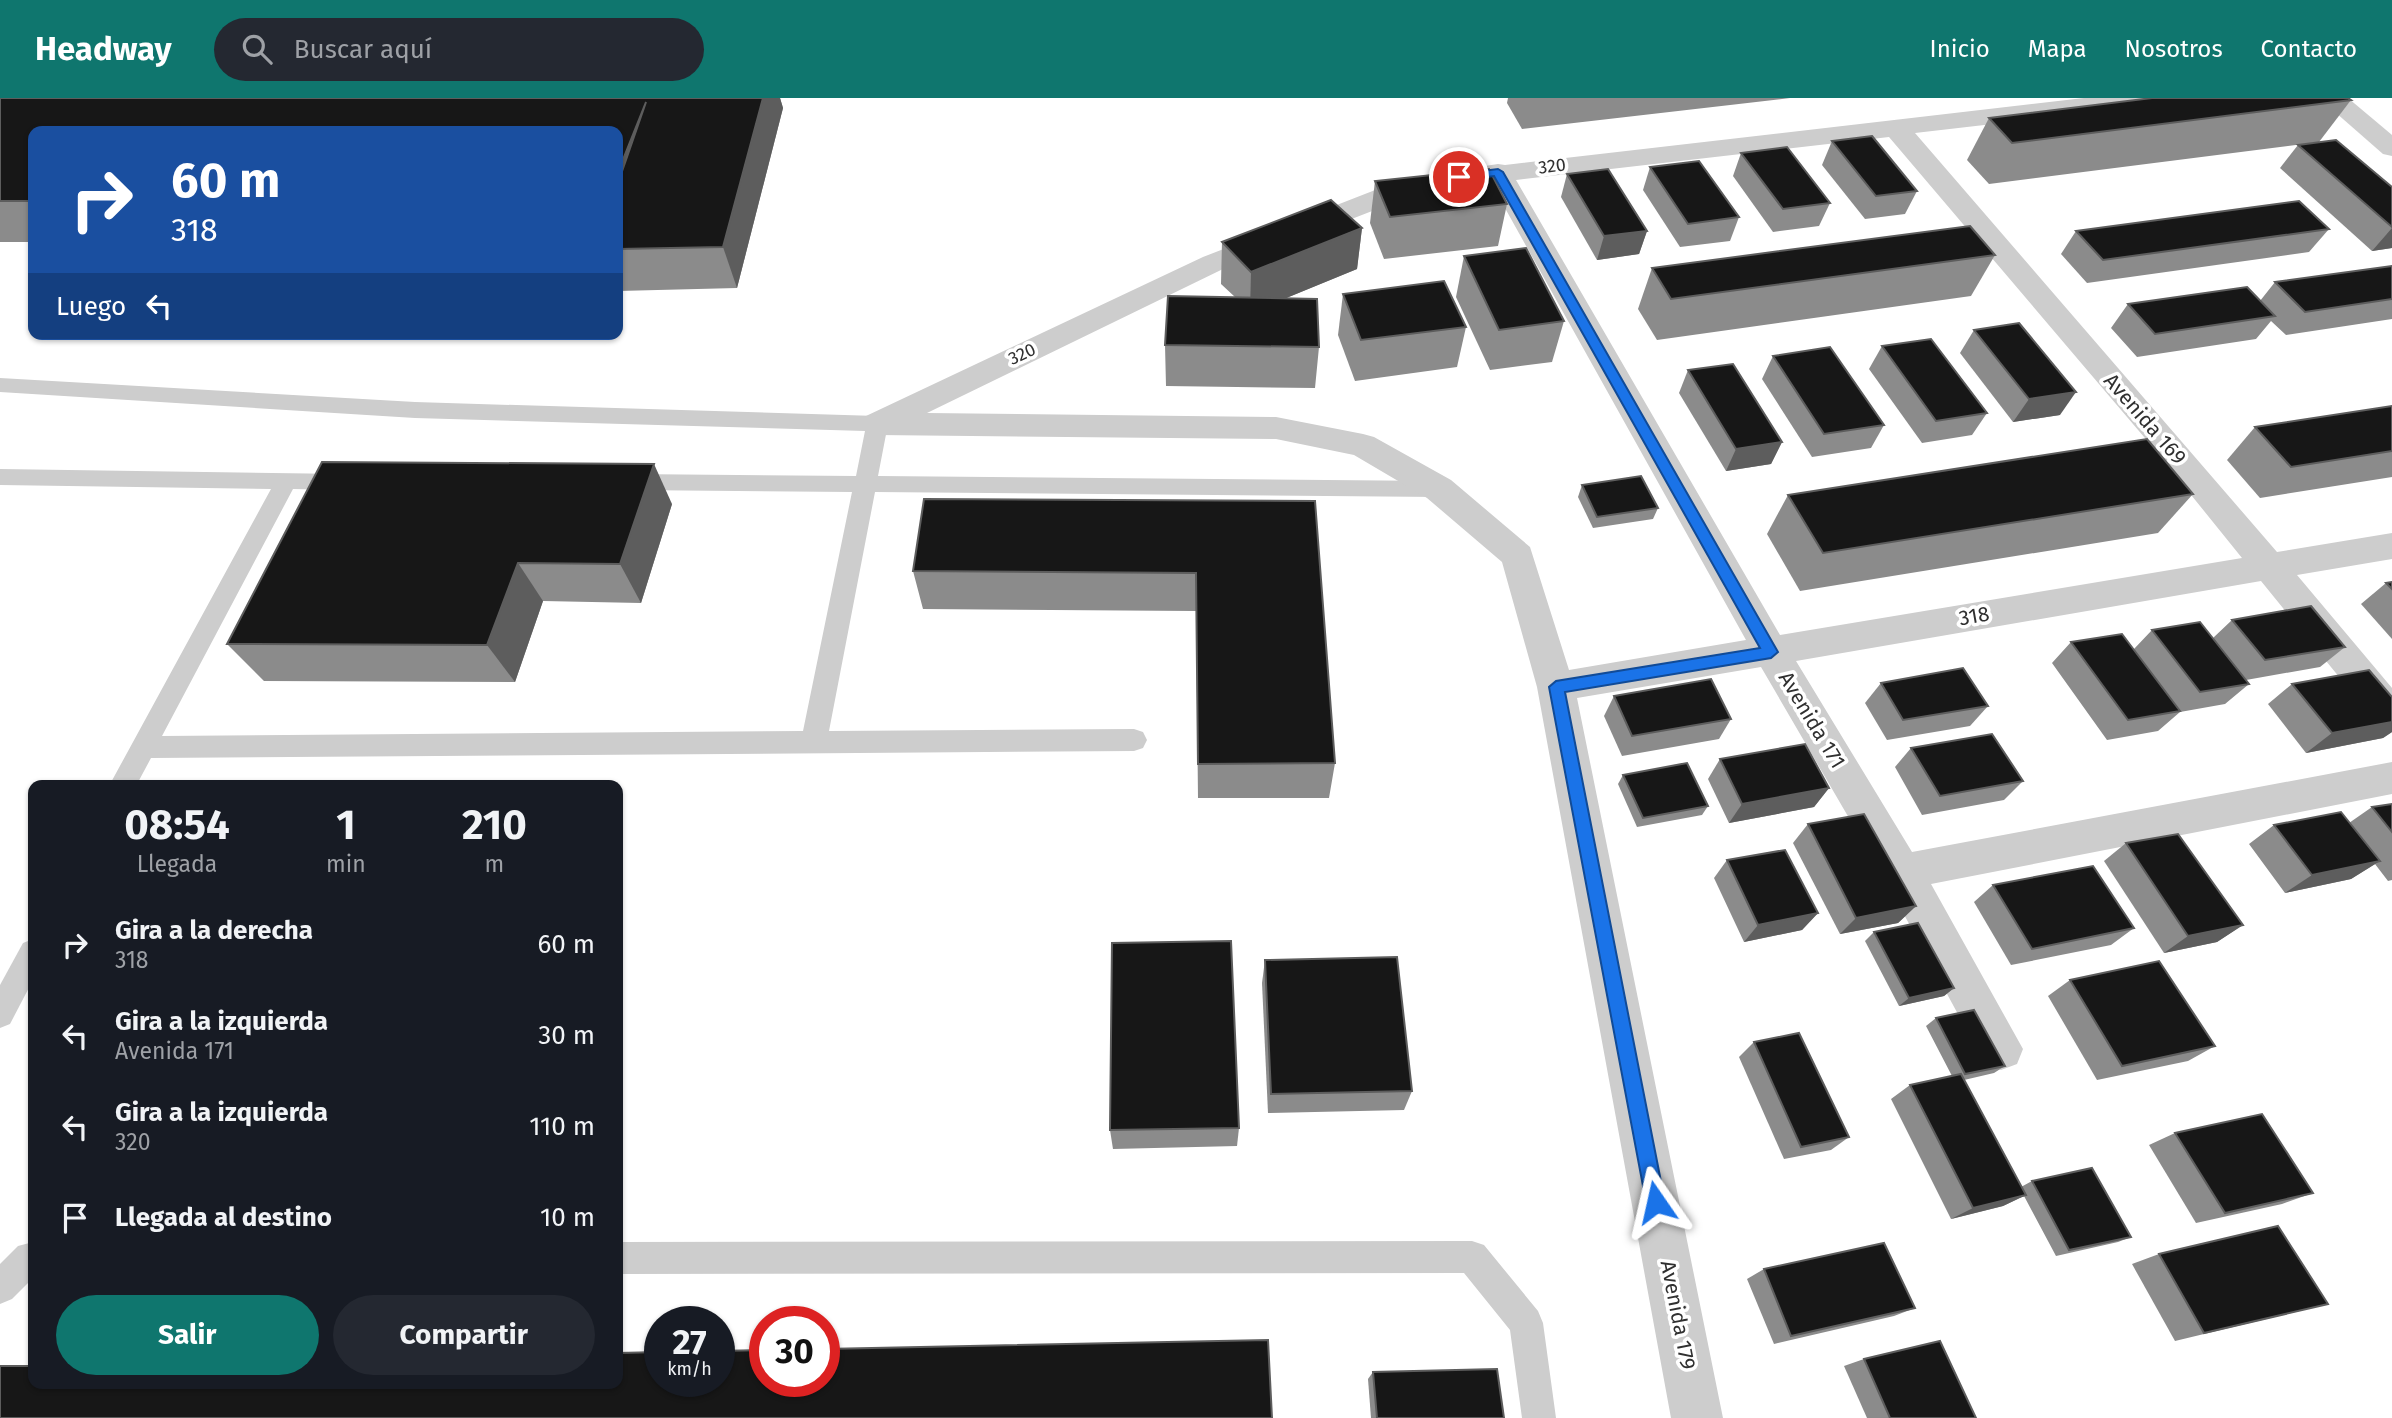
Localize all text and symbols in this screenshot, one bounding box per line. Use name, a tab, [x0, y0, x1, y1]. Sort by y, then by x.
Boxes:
search box	[214, 18, 704, 81]
text: Headway	[35, 29, 172, 69]
icon: search	[238, 30, 276, 68]
text: Buscar aquí	[294, 34, 432, 65]
text: Inicio	[1930, 35, 1990, 63]
text: Mapa	[2028, 35, 2087, 63]
text: Nosotros	[2125, 35, 2223, 63]
text: Contacto	[2261, 35, 2357, 63]
pin	[1429, 147, 1489, 207]
text: 60 m	[171, 151, 280, 210]
street label: 320	[1537, 153, 1567, 179]
icon: right	[56, 154, 147, 245]
icon: arrive	[1440, 158, 1478, 196]
text: 318	[171, 211, 218, 249]
icon: left	[140, 287, 178, 325]
text: Luego	[56, 291, 126, 322]
street label: 320	[1005, 338, 1039, 370]
street label: Avenida 169	[2098, 368, 2192, 470]
street label: 318	[1957, 601, 1991, 631]
street label: Avenida 171	[1773, 667, 1851, 773]
text: 08:54	[124, 800, 230, 850]
text: 1	[336, 800, 356, 850]
text: 210	[462, 800, 527, 850]
text: Llegada	[137, 850, 217, 878]
text: min	[326, 850, 366, 878]
text: m	[485, 850, 504, 878]
text: Gira a la derecha	[115, 915, 313, 946]
icon: right	[56, 926, 94, 964]
text: 60 m	[537, 929, 595, 960]
text: 318	[115, 946, 149, 974]
text: Gira a la izquierda	[115, 1006, 328, 1037]
icon: left	[56, 1017, 94, 1055]
text: 30 m	[538, 1020, 595, 1051]
text: Avenida 171	[115, 1037, 234, 1065]
text: Gira a la izquierda	[115, 1097, 328, 1128]
icon: left	[56, 1108, 94, 1146]
text: 110 m	[529, 1111, 595, 1142]
text: 320	[115, 1128, 150, 1156]
position arrow	[1619, 1165, 1693, 1239]
icon: arrive	[56, 1199, 94, 1237]
text: Llegada al destino	[115, 1202, 332, 1233]
text: 10 m	[540, 1202, 595, 1233]
street label: Avenida 179	[1655, 1258, 1701, 1372]
button: Salir	[56, 1295, 319, 1375]
button: Compartir	[333, 1295, 595, 1375]
speed limit sign: 30	[749, 1306, 840, 1397]
text: 27	[672, 1321, 707, 1363]
text: km/h	[667, 1358, 712, 1380]

